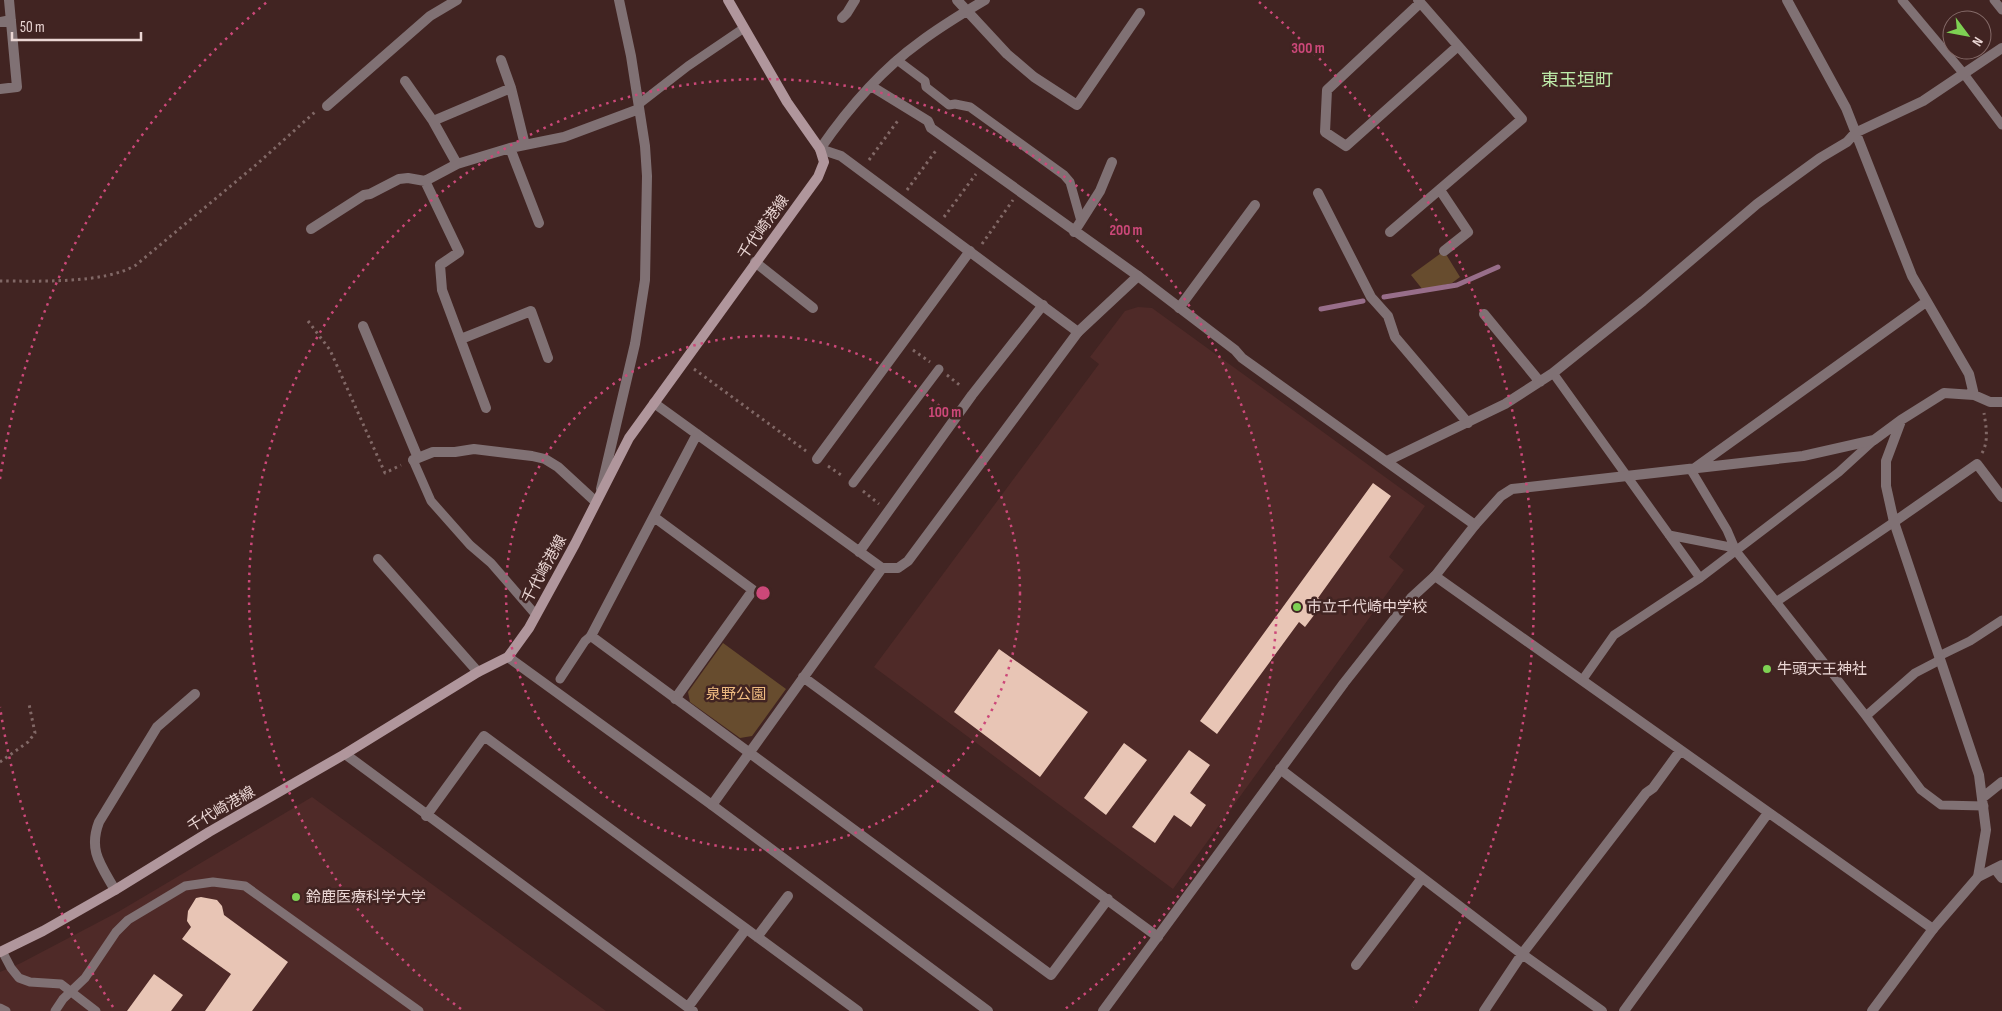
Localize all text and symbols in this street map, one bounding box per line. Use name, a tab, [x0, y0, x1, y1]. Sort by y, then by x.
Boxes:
scale bar	[12, 10, 141, 42]
north arrow	[1942, 10, 1992, 60]
text: 50 m	[20, 18, 45, 37]
text: N	[1968, 34, 1987, 49]
text: 300 m	[1291, 39, 1325, 58]
district label: 東玉垣町	[1541, 70, 1613, 91]
street label: 千代崎港線	[734, 191, 793, 263]
text: 200 m	[1109, 221, 1143, 240]
text: 100 m	[929, 403, 961, 422]
street label: 千代崎港線	[518, 532, 571, 607]
centre of rings	[754, 584, 772, 602]
place label: 市立千代崎中学校	[1307, 598, 1427, 617]
marker: 市立千代崎中学校	[1291, 601, 1303, 613]
place label: 牛頭天王神社	[1777, 660, 1867, 679]
marker: 牛頭天王神社	[1761, 663, 1773, 675]
park label: 泉野公園	[706, 685, 766, 704]
street label: 千代崎港線	[184, 782, 258, 836]
place label: 鈴鹿医療科学大学	[306, 888, 426, 907]
marker: 鈴鹿医療科学大学	[290, 891, 302, 903]

